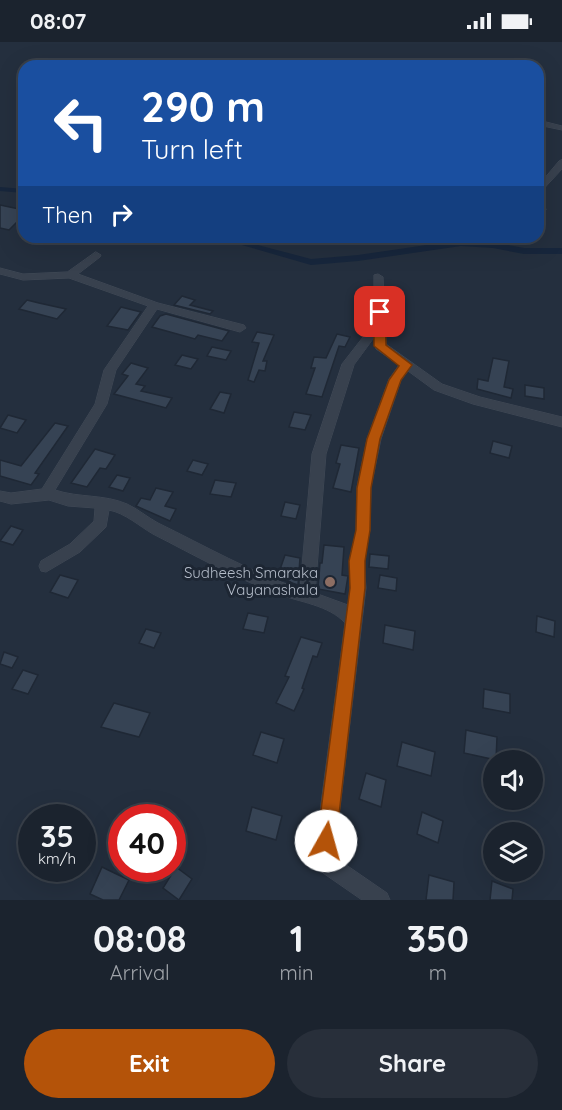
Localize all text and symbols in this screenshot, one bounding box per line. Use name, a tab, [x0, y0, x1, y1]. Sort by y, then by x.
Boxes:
text: 08:07	[30, 7, 86, 35]
text: 290 m	[141, 80, 265, 133]
icon: left	[42, 84, 120, 162]
text: Turn left	[141, 132, 243, 166]
icon: right	[105, 198, 138, 231]
text: Then	[42, 201, 93, 229]
pin	[354, 286, 405, 337]
icon: arrive	[363, 295, 396, 328]
place label: Sudheesh Smaraka Vayanashala	[184, 563, 318, 599]
marker: Sudheesh Smaraka Vayanashala	[323, 575, 337, 589]
map controls	[483, 750, 543, 882]
button: sound	[483, 750, 543, 810]
speed limit sign: 40	[108, 804, 186, 882]
position arrow	[294, 809, 358, 873]
text: 35	[40, 817, 74, 855]
button: layers	[483, 822, 543, 882]
text: km/h	[38, 849, 76, 868]
text: 08:08	[93, 916, 187, 961]
text: 1	[290, 916, 304, 961]
text: 350	[407, 916, 469, 961]
text: Arrival	[110, 960, 170, 985]
text: min	[280, 960, 314, 985]
text: m	[429, 960, 447, 985]
button: Exit	[24, 1029, 275, 1098]
button: Share	[287, 1029, 538, 1098]

